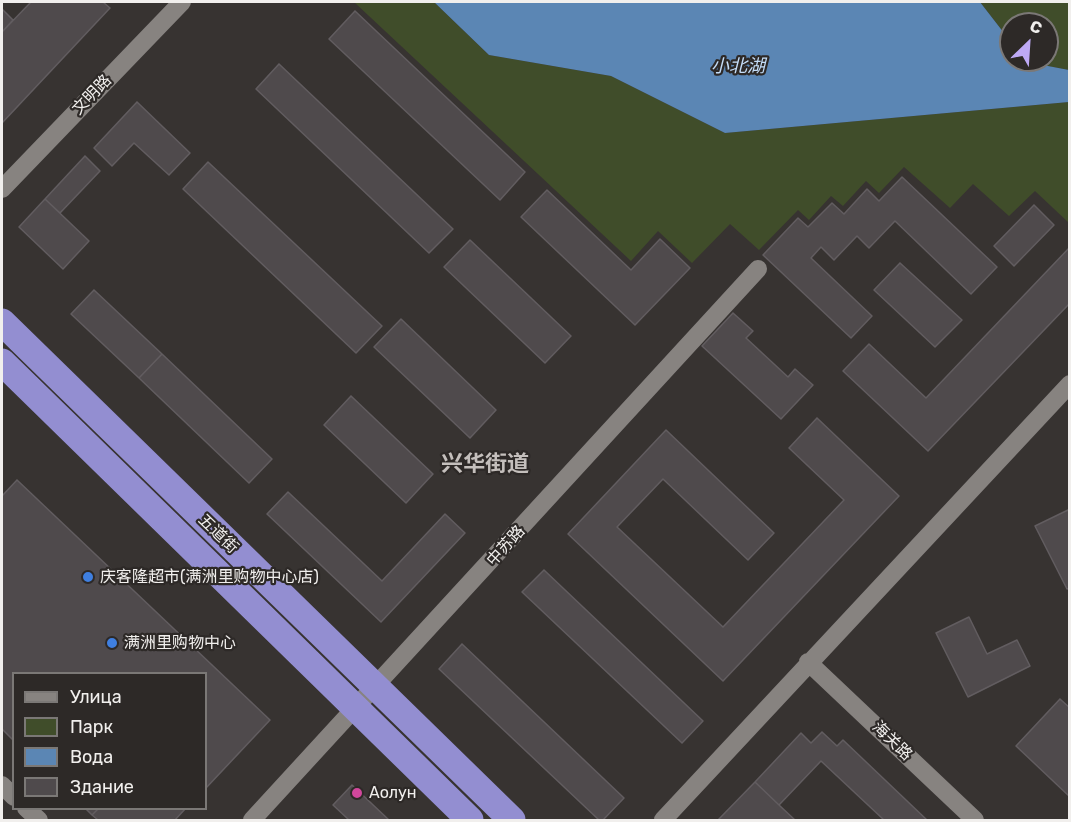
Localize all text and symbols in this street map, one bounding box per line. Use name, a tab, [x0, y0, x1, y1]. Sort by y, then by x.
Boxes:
north arrow	[999, 12, 1059, 72]
text: С	[1027, 16, 1045, 38]
water label: 小北湖	[711, 56, 765, 78]
street label: 文明路	[68, 71, 116, 119]
district label: 兴华街道	[441, 452, 529, 478]
street label: 五道街	[194, 510, 242, 558]
street label: 中苏路	[483, 522, 529, 570]
place label: 庆客隆超市(满洲里购物中心店)	[100, 567, 319, 587]
marker: 庆客隆超市(满洲里购物中心店)	[81, 570, 95, 584]
place label: 满洲里购物中心	[124, 633, 236, 653]
marker: 满洲里购物中心	[105, 636, 119, 650]
legend	[12, 672, 207, 810]
text: Улица	[70, 686, 122, 708]
text: Парк	[70, 716, 113, 738]
street label: 海关路	[868, 717, 916, 765]
text: Вода	[70, 746, 113, 768]
text: Здание	[70, 776, 134, 798]
place label: Аолун	[369, 783, 417, 803]
marker: Аолун	[350, 786, 364, 800]

